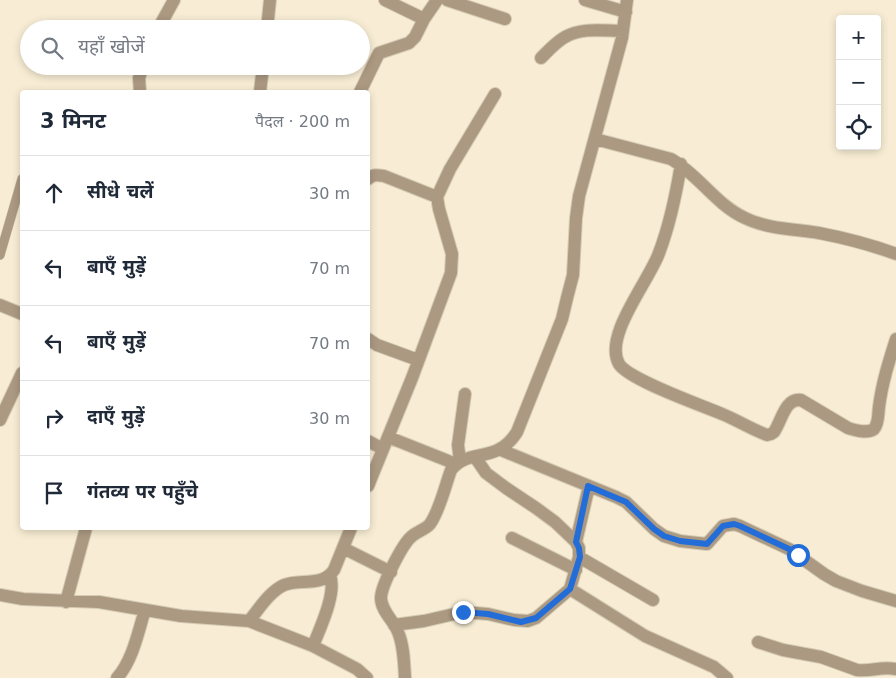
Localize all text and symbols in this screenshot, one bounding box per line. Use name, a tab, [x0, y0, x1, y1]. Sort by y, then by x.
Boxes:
map controls	[836, 15, 881, 150]
button: +	[836, 15, 881, 60]
search box	[20, 20, 370, 75]
icon: search	[38, 34, 66, 62]
text: यहाँ खोजें	[78, 35, 145, 57]
button: −	[836, 60, 881, 105]
button: locate	[836, 105, 881, 150]
text: 3 मिनट	[40, 109, 106, 133]
text: पैदल · 200 m	[255, 112, 350, 131]
icon: ahead	[40, 179, 68, 207]
text: सीधे चलें	[87, 180, 154, 202]
text: 30 m	[309, 184, 350, 203]
icon: left	[40, 254, 68, 282]
text: बाएँ मुड़ें	[87, 255, 146, 277]
text: 70 m	[309, 259, 350, 278]
icon: left	[40, 329, 68, 357]
text: बाएँ मुड़ें	[87, 330, 146, 352]
text: 70 m	[309, 334, 350, 353]
icon: right	[40, 404, 68, 432]
text: दाएँ मुड़ें	[87, 405, 145, 427]
text: 30 m	[309, 409, 350, 428]
icon: arrive	[40, 479, 68, 507]
text: गंतव्य पर पहुँचे	[87, 480, 198, 502]
route start	[787, 544, 810, 567]
route end	[452, 601, 475, 624]

